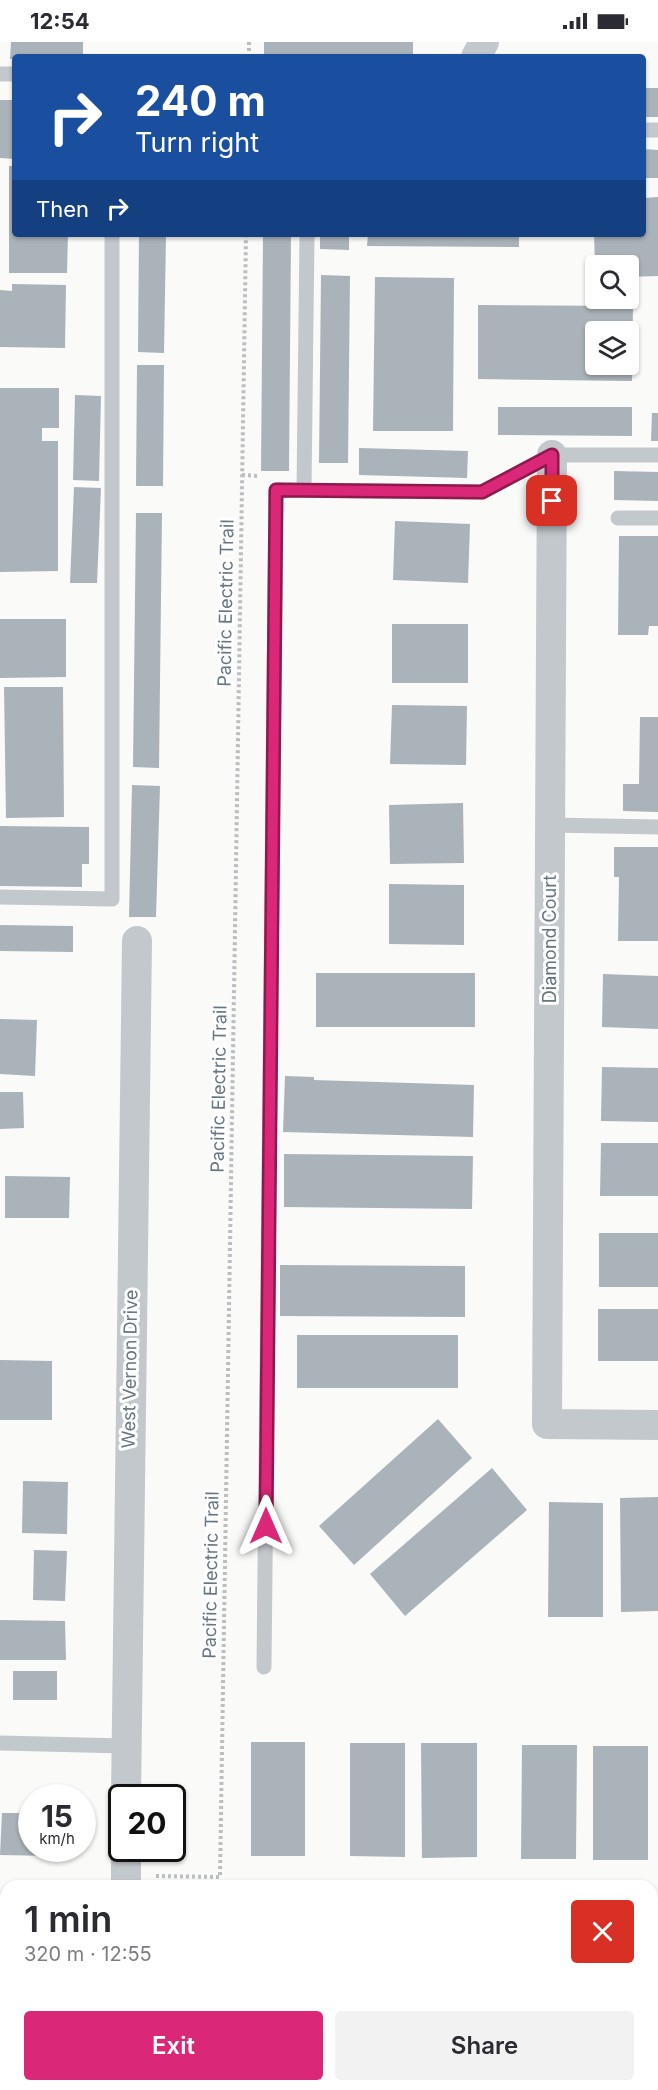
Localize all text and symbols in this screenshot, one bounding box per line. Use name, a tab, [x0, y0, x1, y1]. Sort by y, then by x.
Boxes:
text: 12:54	[30, 8, 90, 34]
text: 240 m	[135, 75, 266, 126]
icon: right	[36, 78, 114, 156]
text: Turn right	[135, 126, 259, 159]
icon: right	[101, 192, 134, 225]
text: Then	[36, 196, 89, 222]
map controls	[585, 255, 639, 375]
button: search	[585, 255, 639, 309]
button: layers	[585, 321, 639, 375]
pin	[526, 475, 577, 526]
icon: arrive	[535, 484, 568, 517]
street label: Pacific Electric Trail	[214, 519, 237, 687]
street label: Diamond Court	[539, 875, 560, 1003]
street label: Pacific Electric Trail	[207, 1005, 230, 1173]
street label: West Vernon Drive	[118, 1290, 141, 1448]
street label: Pacific Electric Trail	[199, 1491, 222, 1659]
position arrow	[234, 1494, 298, 1558]
speed limit sign: 20	[108, 1784, 186, 1862]
text: 15	[41, 1798, 73, 1834]
text: km/h	[39, 1829, 75, 1848]
text: 1 min	[24, 1897, 112, 1941]
button: close	[571, 1900, 634, 1963]
text: 320 m · 12:55	[24, 1942, 152, 1966]
button: Exit	[24, 2011, 323, 2080]
button: Share	[335, 2011, 634, 2080]

